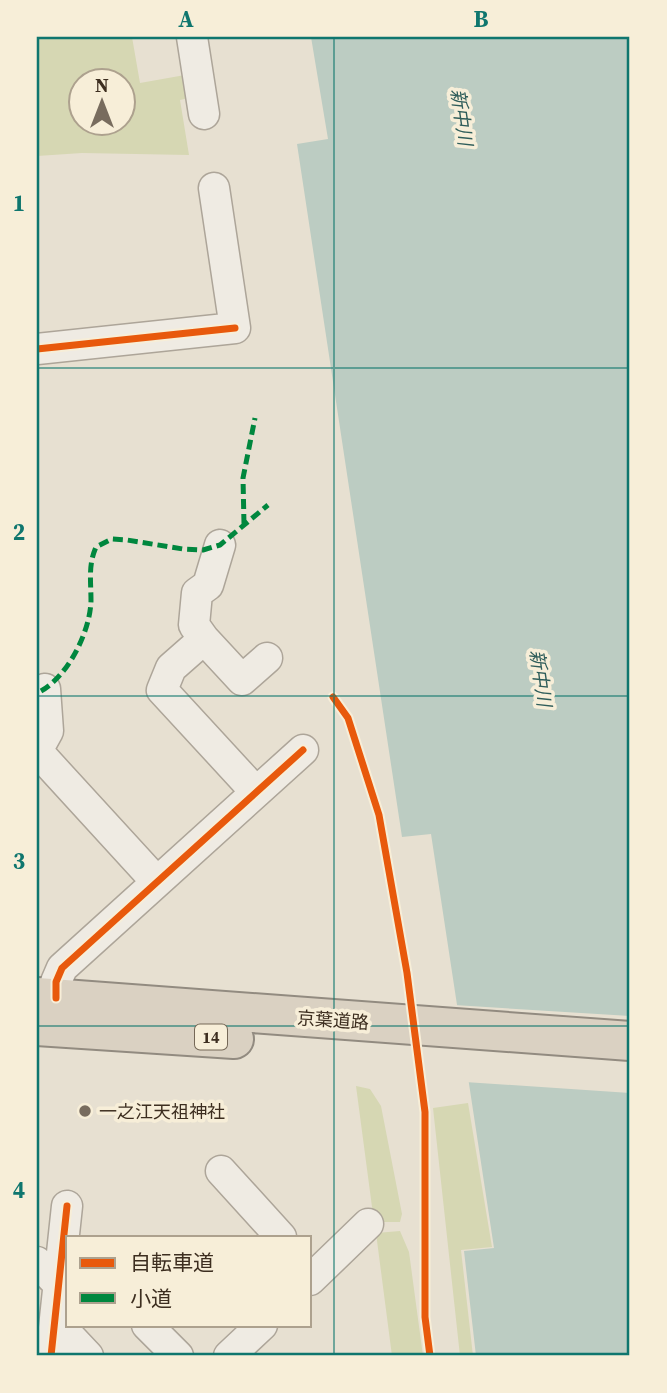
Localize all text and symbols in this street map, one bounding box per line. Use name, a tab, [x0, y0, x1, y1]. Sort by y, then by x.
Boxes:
text: A	[178, 3, 194, 35]
text: B	[474, 3, 489, 35]
north arrow	[66, 66, 136, 136]
text: N	[95, 72, 109, 98]
water label: 新中川	[445, 87, 479, 149]
text: 1	[13, 187, 25, 219]
text: 2	[13, 516, 25, 548]
water label: 新中川	[524, 648, 558, 710]
text: 3	[13, 845, 25, 877]
street label: 京葉道路	[296, 1005, 370, 1035]
road number: 14	[195, 1024, 227, 1050]
place label: 一之江天祖神社	[99, 1099, 225, 1124]
marker: 一之江天祖神社	[77, 1103, 93, 1119]
text: 4	[13, 1174, 25, 1206]
legend	[66, 1236, 312, 1326]
text: 自転車道	[130, 1248, 214, 1277]
text: 小道	[130, 1284, 172, 1313]

